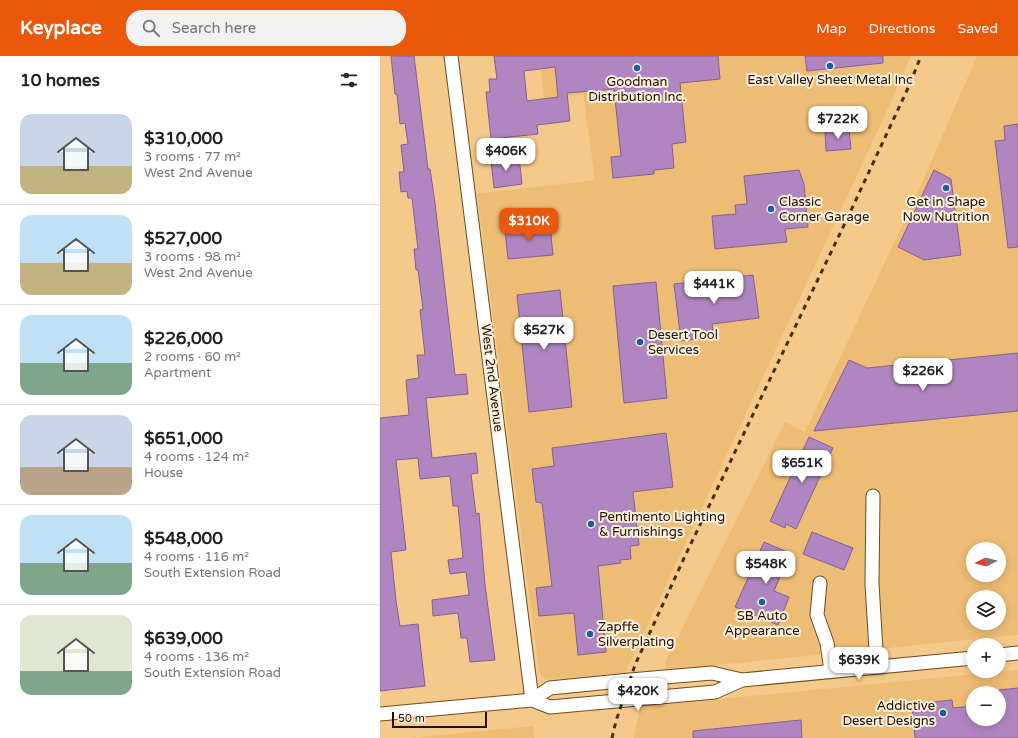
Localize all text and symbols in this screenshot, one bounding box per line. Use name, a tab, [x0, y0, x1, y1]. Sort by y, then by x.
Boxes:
search box	[126, 10, 406, 46]
text: Keyplace	[20, 17, 102, 39]
icon: search	[140, 17, 162, 39]
text: Search here	[172, 19, 256, 37]
text: Map	[816, 20, 847, 37]
text: Directions	[869, 20, 936, 37]
text: Saved	[958, 20, 998, 37]
marker: East Valley Sheet Metal Inc	[825, 61, 835, 71]
marker: Goodman Distribution Inc.	[632, 63, 642, 73]
icon: filters	[338, 69, 360, 91]
text: 10 homes	[20, 70, 100, 91]
place label: East Valley Sheet Metal Inc	[747, 72, 913, 88]
place label: Goodman Distribution Inc.	[588, 74, 686, 105]
pin: $722K	[810, 106, 866, 140]
text: $722K	[817, 111, 859, 127]
text: $310,000	[144, 128, 223, 149]
icon: home	[52, 130, 100, 178]
pin: $406K	[478, 138, 534, 172]
text: $406K	[485, 143, 527, 159]
text: 3 rooms · 77 m²	[144, 149, 241, 165]
text: West 2nd Avenue	[144, 165, 253, 181]
marker: Get in Shape Now Nutrition	[941, 183, 951, 193]
place label: Classic Corner Garage	[779, 194, 869, 225]
place label: Get in Shape Now Nutrition	[902, 194, 990, 225]
marker: Classic Corner Garage	[766, 204, 776, 214]
pin: $310K	[501, 208, 557, 242]
text: $310K	[508, 213, 550, 229]
text: $527,000	[144, 228, 222, 249]
icon: home	[52, 231, 100, 279]
text: 3 rooms · 98 m²	[144, 249, 241, 265]
text: West 2nd Avenue	[144, 265, 253, 281]
pin: $441K	[686, 271, 742, 305]
text: $441K	[693, 276, 735, 292]
pin: $527K	[516, 317, 572, 351]
text: $527K	[523, 322, 565, 338]
street label: West 2nd Avenue	[477, 323, 507, 433]
place label: Desert Tool Services	[648, 327, 718, 358]
text: $226,000	[144, 328, 223, 349]
icon: home	[52, 331, 100, 379]
marker: Desert Tool Services	[635, 337, 645, 347]
text: 2 rooms · 60 m²	[144, 349, 241, 365]
pin: $226K	[895, 358, 951, 392]
text: $226K	[902, 363, 944, 379]
text: Apartment	[144, 365, 211, 381]
text: $651,000	[144, 428, 223, 449]
icon: home	[52, 431, 100, 479]
text: 4 rooms · 124 m²	[144, 449, 249, 465]
pin: $651K	[774, 450, 830, 484]
text: $651K	[781, 455, 823, 471]
text: House	[144, 465, 183, 481]
place label: Pentimento Lighting & Furnishings	[599, 509, 725, 540]
marker: Pentimento Lighting & Furnishings	[586, 519, 596, 529]
text: $548,000	[144, 528, 223, 549]
icon: home	[52, 531, 100, 579]
north arrow	[966, 542, 1006, 582]
map controls	[966, 542, 1006, 726]
text: 4 rooms · 116 m²	[144, 549, 249, 565]
pin: $548K	[738, 551, 794, 585]
text: $548K	[745, 556, 787, 572]
text: South Extension Road	[144, 565, 281, 581]
button: layers	[966, 590, 1006, 630]
marker: SB Auto Appearance	[757, 597, 767, 607]
place label: SB Auto Appearance	[724, 608, 800, 639]
place label: Zapffe Silverplating	[598, 619, 674, 650]
text: $639,000	[144, 628, 223, 649]
marker: Zapffe Silverplating	[585, 629, 595, 639]
icon: home	[52, 631, 100, 679]
button: +	[966, 638, 1006, 678]
pin: $639K	[831, 647, 887, 681]
text: 4 rooms · 136 m²	[144, 649, 249, 665]
text: $639K	[838, 652, 880, 668]
text: South Extension Road	[144, 665, 281, 681]
pin: $420K	[610, 678, 666, 712]
text: $420K	[617, 683, 659, 699]
button: −	[966, 686, 1006, 726]
place label: Addictive Desert Designs	[842, 698, 935, 729]
marker: Addictive Desert Designs	[938, 708, 948, 718]
scale bar	[392, 710, 487, 729]
text: 50 m	[398, 712, 425, 725]

